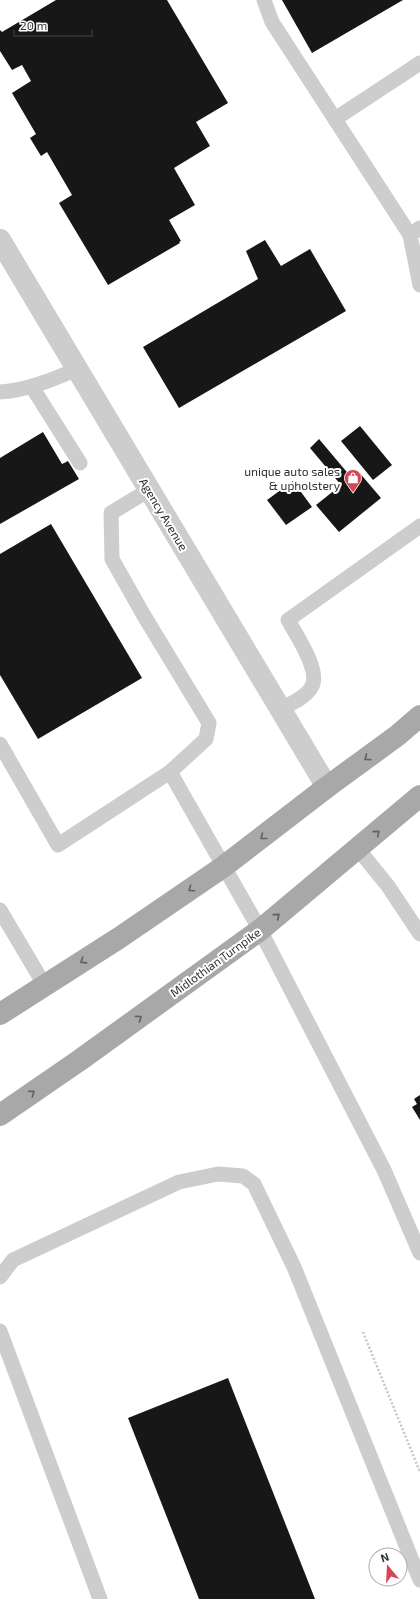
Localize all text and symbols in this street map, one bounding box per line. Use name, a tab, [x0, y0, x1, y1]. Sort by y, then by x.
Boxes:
scale bar	[14, 12, 92, 38]
text: 20 m	[20, 18, 47, 32]
place label: unique auto sales & upholstery	[244, 464, 341, 492]
shop icon: unique auto sales & upholstery	[343, 468, 363, 493]
street label: Agency Avenue	[137, 475, 191, 553]
one-way arrow	[364, 753, 371, 760]
one-way arrow	[373, 831, 380, 838]
one-way arrow	[261, 832, 268, 839]
one-way arrow	[188, 884, 195, 892]
one-way arrow	[273, 914, 280, 921]
street label: Midlothian Turnpike	[167, 925, 263, 999]
one-way arrow	[80, 956, 87, 964]
one-way arrow	[134, 1016, 141, 1023]
one-way arrow	[28, 1090, 35, 1098]
north arrow	[368, 1547, 408, 1587]
text: N	[379, 1550, 391, 1564]

